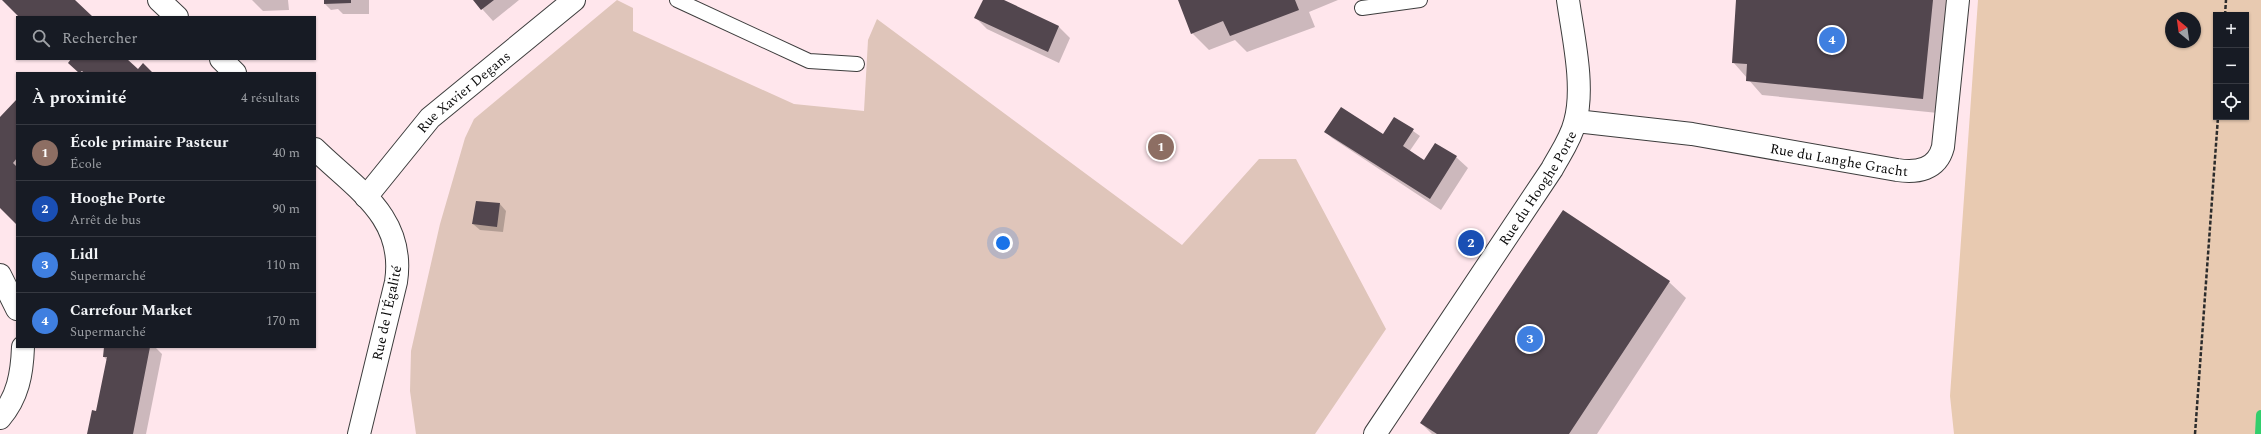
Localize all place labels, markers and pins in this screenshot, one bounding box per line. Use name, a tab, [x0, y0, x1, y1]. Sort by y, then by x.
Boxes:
pin: 4	[1819, 25, 1845, 55]
pin: 1	[1148, 132, 1174, 162]
pin: 2	[1458, 228, 1484, 258]
pin: 3	[1517, 324, 1543, 354]

